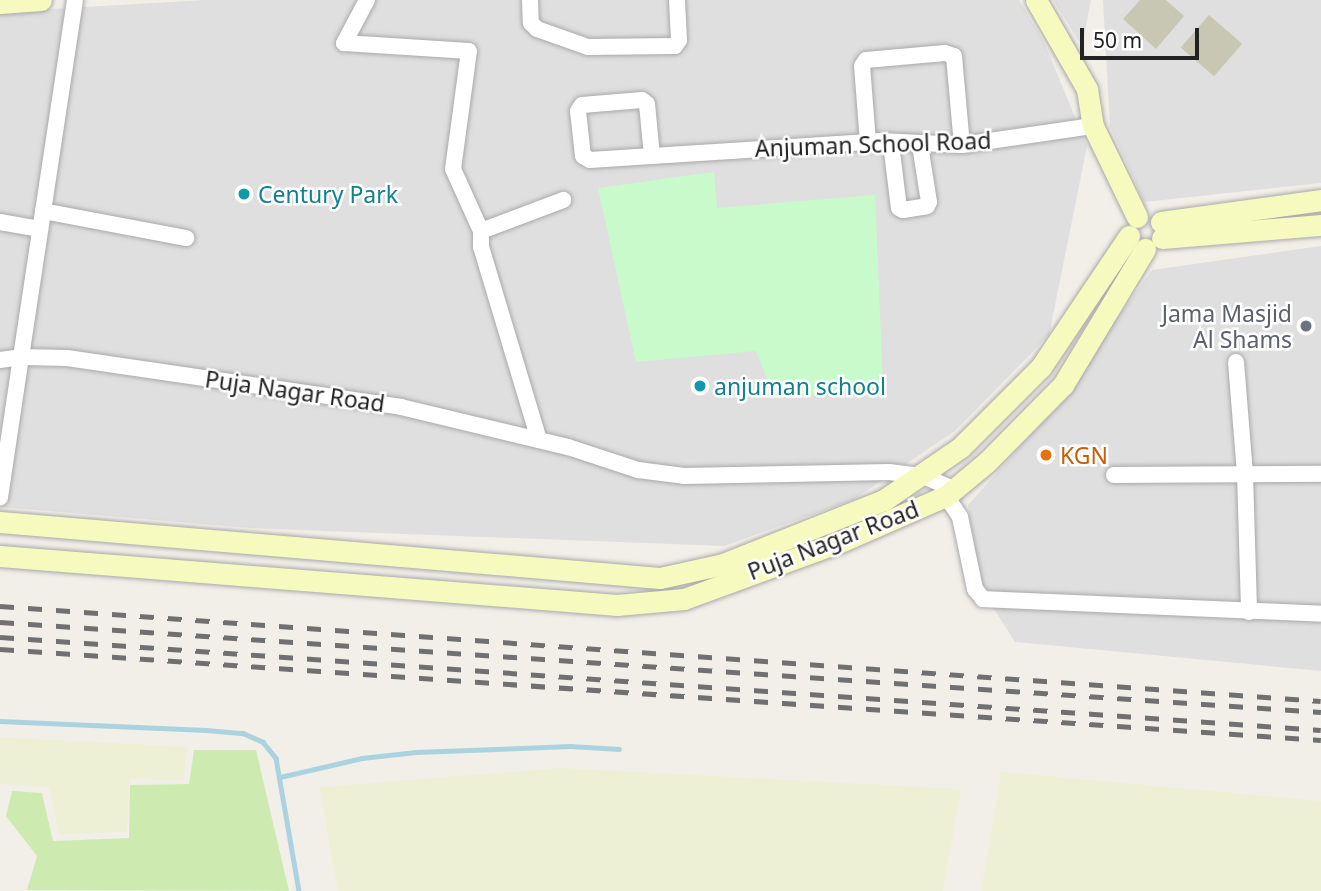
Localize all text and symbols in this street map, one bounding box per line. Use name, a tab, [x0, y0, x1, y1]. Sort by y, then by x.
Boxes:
scale bar	[1083, 14, 1202, 58]
text: 50 m	[1093, 26, 1142, 54]
street label: Anjuman School Road	[754, 126, 992, 162]
place label: Century Park	[258, 180, 398, 208]
marker: Century Park	[236, 186, 252, 202]
place label: Jama Masjid Al Shams	[1162, 299, 1292, 353]
marker: Jama Masjid Al Shams	[1298, 318, 1314, 334]
street label: Puja Nagar Road	[203, 365, 387, 417]
place label: anjuman school	[714, 372, 886, 400]
marker: anjuman school	[692, 378, 708, 394]
place label: KGN	[1060, 441, 1108, 469]
marker: KGN	[1038, 447, 1054, 463]
street label: Puja Nagar Road	[744, 495, 922, 585]

